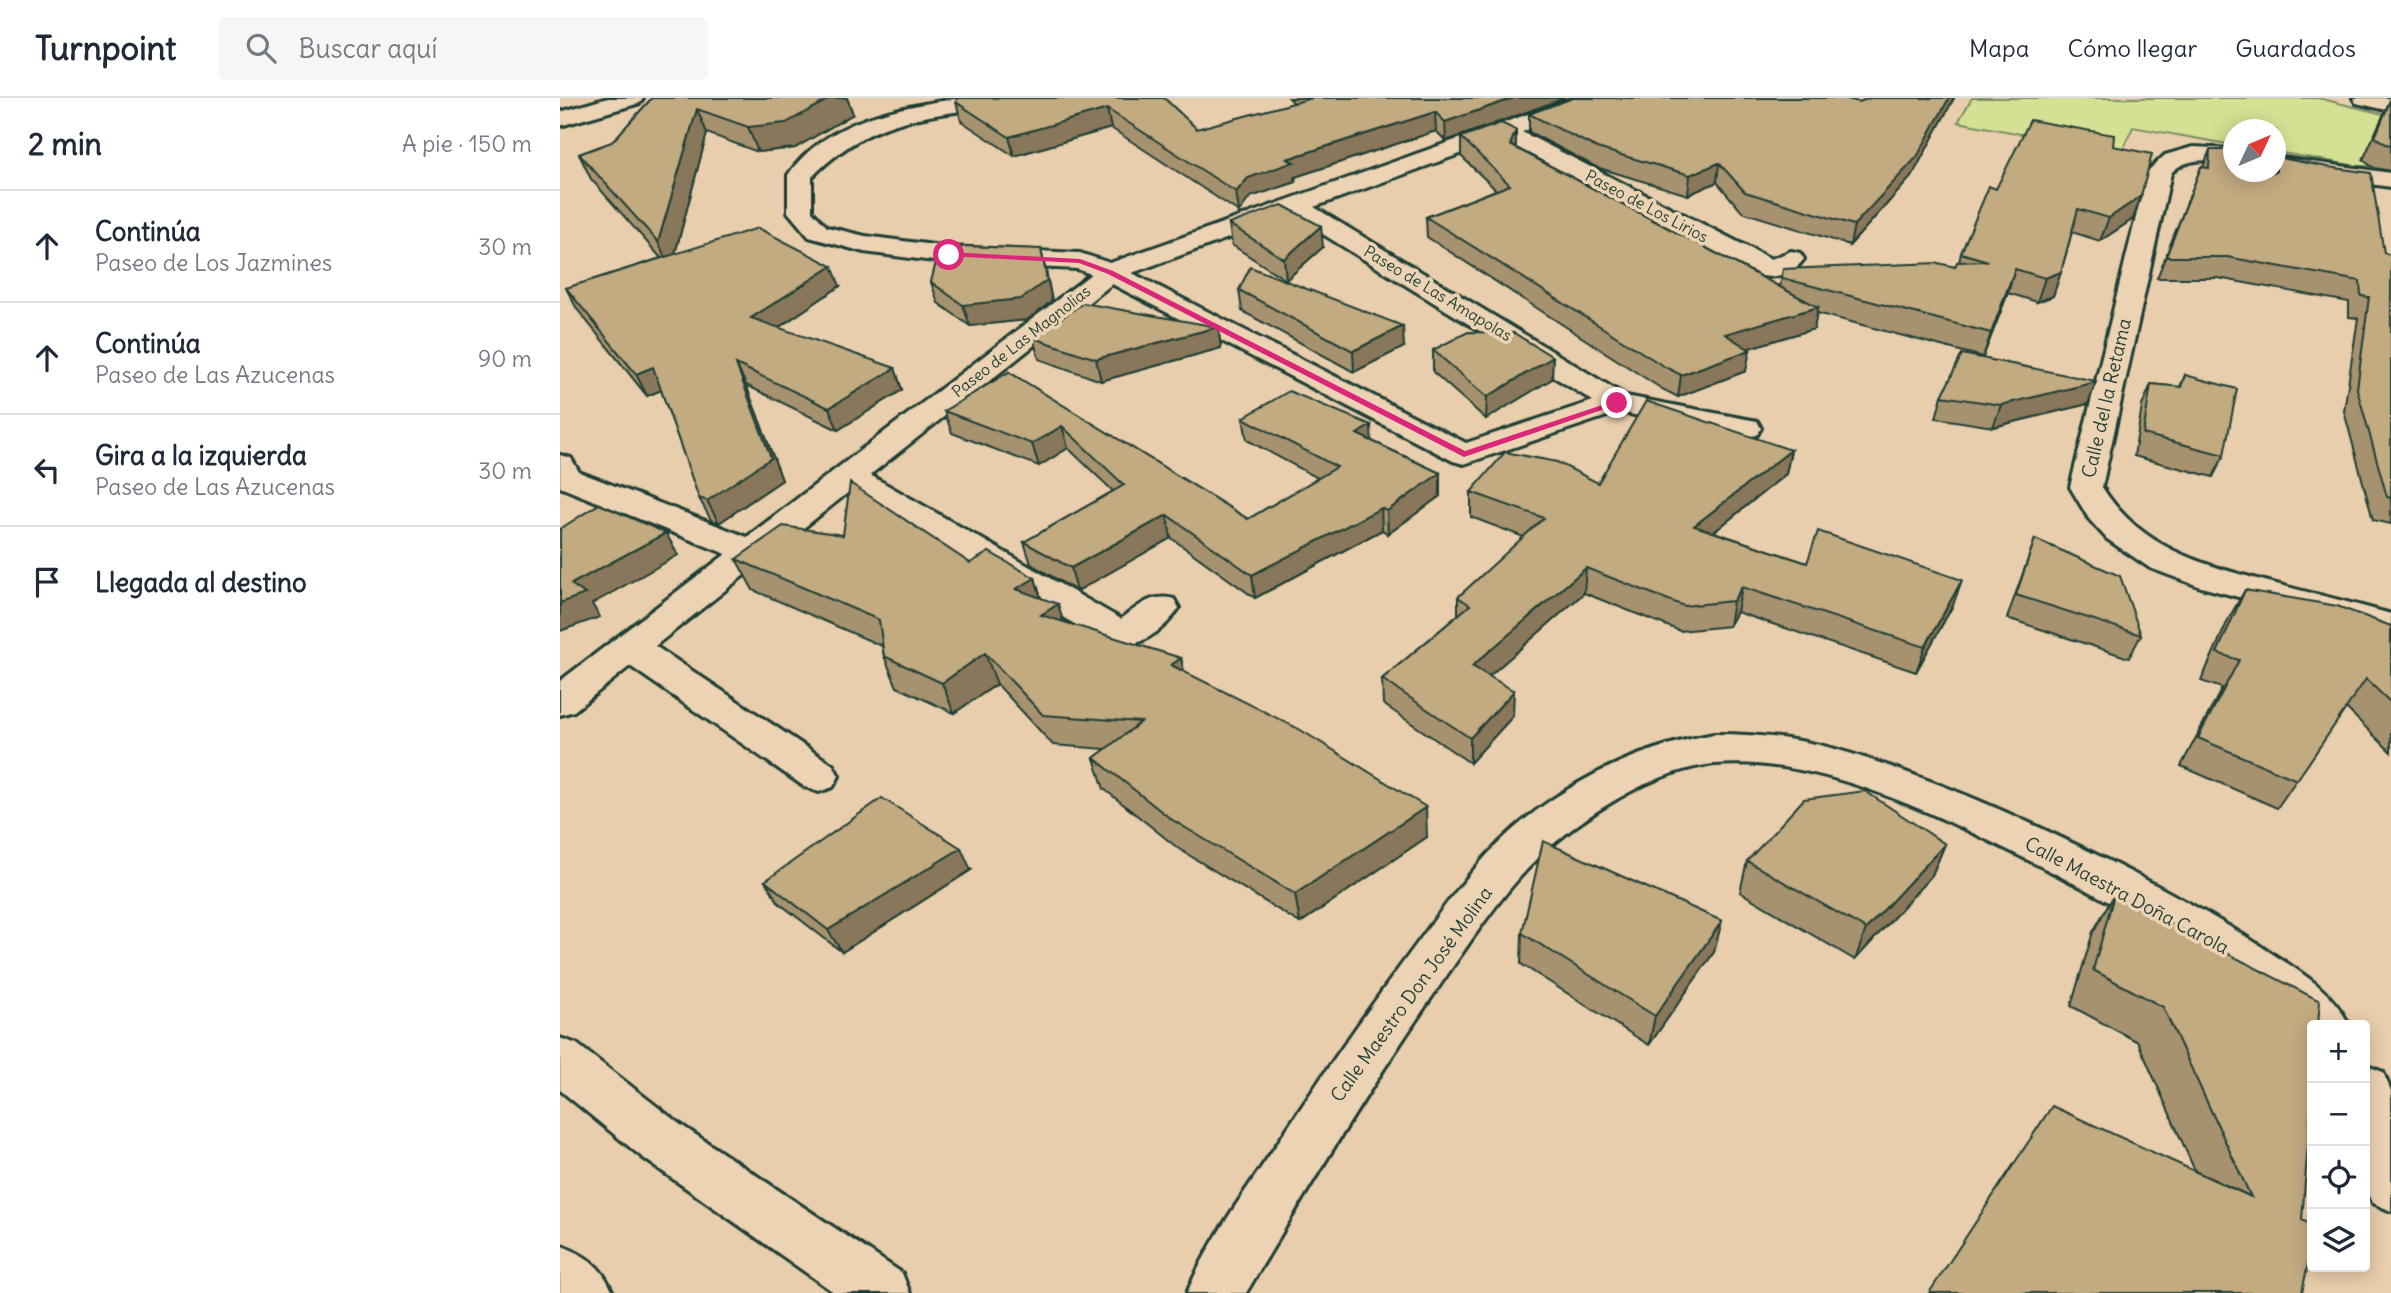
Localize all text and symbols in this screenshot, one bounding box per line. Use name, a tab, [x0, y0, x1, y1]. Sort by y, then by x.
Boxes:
search box	[218, 17, 708, 80]
text: Turnpoint	[35, 27, 176, 69]
icon: search	[242, 29, 280, 67]
text: Buscar aquí	[298, 32, 437, 65]
text: Mapa	[1969, 33, 2029, 63]
text: Cómo llegar	[2067, 33, 2197, 63]
text: Guardados	[2235, 33, 2356, 63]
north arrow	[2223, 119, 2286, 182]
text: 2 min	[28, 125, 102, 163]
text: A pie · 150 m	[402, 129, 532, 158]
street label: Paseo de Los Lirios	[1582, 165, 1712, 247]
text: Continúa	[95, 215, 201, 248]
icon: ahead	[28, 227, 66, 265]
text: 30 m	[478, 232, 532, 261]
route start	[933, 239, 964, 270]
street label: Paseo de Las Amapolas	[1360, 241, 1516, 345]
text: Paseo de Los Jazmines	[95, 248, 332, 277]
street label: Paseo de Las Magnolias	[948, 281, 1094, 401]
street label: Calle del la Retama	[2076, 316, 2136, 480]
text: Continúa	[95, 327, 201, 360]
icon: ahead	[28, 339, 66, 377]
text: 90 m	[478, 344, 532, 373]
text: Paseo de Las Azucenas	[95, 360, 335, 389]
route end	[1601, 387, 1632, 418]
text: Gira a la izquierda	[95, 439, 307, 472]
icon: left	[28, 451, 66, 489]
text: 30 m	[478, 456, 532, 485]
text: Paseo de Las Azucenas	[95, 472, 335, 501]
icon: arrive	[28, 563, 66, 601]
text: Llegada al destino	[95, 566, 307, 599]
street label: Calle Maestra Doña Carola	[2021, 831, 2233, 959]
street label: Calle Maestro Don José Molina	[1325, 882, 1497, 1106]
map controls	[2307, 1020, 2370, 1272]
button: +	[2307, 1020, 2370, 1083]
button: −	[2307, 1083, 2370, 1146]
button: locate	[2307, 1146, 2370, 1209]
button: layers	[2307, 1209, 2370, 1272]

